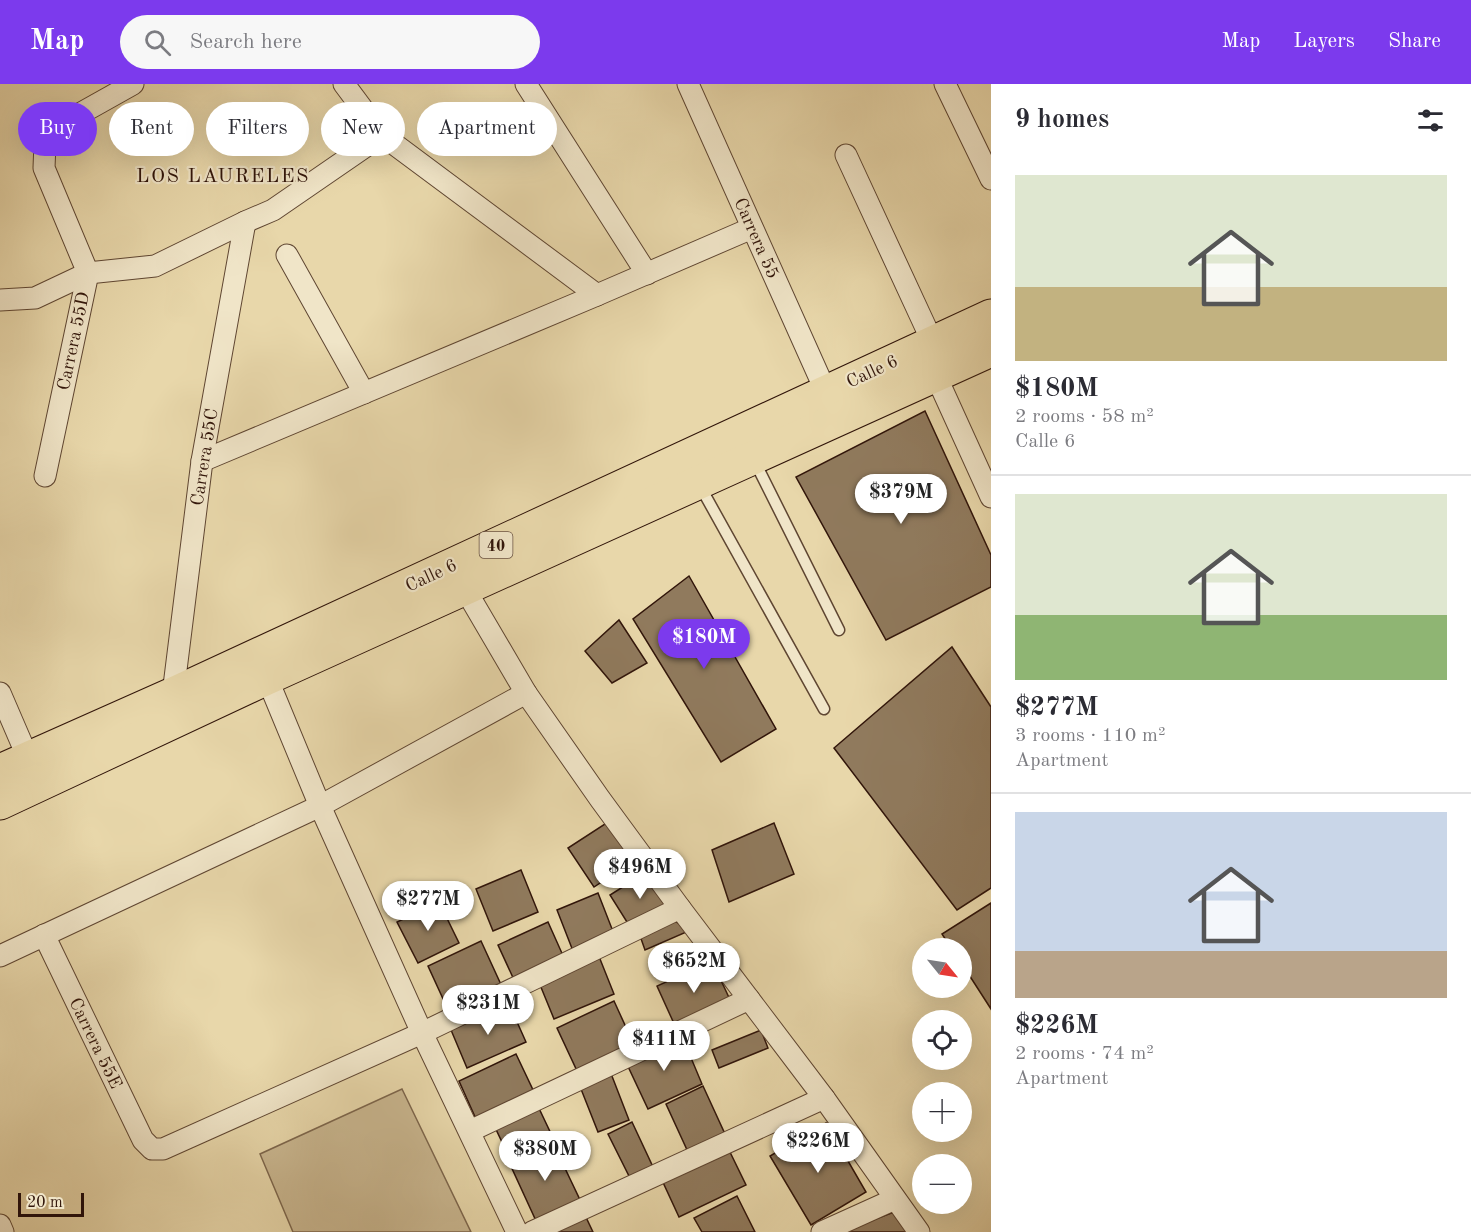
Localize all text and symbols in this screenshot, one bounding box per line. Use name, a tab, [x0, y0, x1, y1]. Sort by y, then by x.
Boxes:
search box	[120, 15, 540, 69]
icon: search	[141, 26, 174, 59]
text: Map	[30, 28, 84, 56]
text: Search here	[189, 31, 302, 53]
text: Map	[1221, 31, 1260, 52]
text: Layers	[1293, 31, 1355, 52]
text: Share	[1388, 31, 1441, 52]
chip: Buy	[18, 102, 97, 156]
chip: Rent	[109, 102, 194, 156]
chip: Filters	[206, 102, 309, 156]
chip: New	[321, 102, 405, 156]
chip: Apartment	[417, 102, 557, 156]
icon: filters	[1414, 104, 1447, 137]
text: 9 homes	[1015, 107, 1109, 133]
district label: LOS LAURELES	[136, 167, 310, 187]
street label: Carrera 55	[730, 195, 782, 281]
icon: home	[1177, 214, 1285, 322]
street label: Carrera 55D	[55, 290, 93, 392]
street label: Calle 6	[844, 352, 901, 392]
text: $180M	[1015, 376, 1098, 402]
street label: Carrera 55C	[188, 407, 222, 507]
text: 2 rooms · 58 m²	[1015, 407, 1154, 427]
text: Calle 6	[1015, 432, 1075, 452]
pin: $379M	[859, 474, 943, 525]
text: $379M	[869, 483, 933, 503]
road number: 40	[480, 532, 512, 558]
icon: home	[1177, 533, 1285, 641]
street label: Calle 6	[403, 556, 460, 596]
pin: $180M	[662, 619, 746, 670]
text: $180M	[672, 628, 736, 648]
text: $277M	[1015, 695, 1098, 721]
text: 3 rooms · 110 m²	[1015, 726, 1165, 746]
text: Apartment	[1015, 751, 1109, 771]
pin: $496M	[598, 849, 682, 900]
icon: home	[1177, 851, 1285, 959]
text: $496M	[608, 858, 672, 878]
pin: $277M	[386, 881, 470, 932]
text: $277M	[396, 890, 460, 910]
north arrow	[912, 938, 972, 998]
map controls	[912, 938, 972, 1214]
pin: $652M	[652, 943, 736, 994]
text: $652M	[662, 952, 726, 972]
pin: $231M	[446, 985, 530, 1036]
text: $231M	[456, 994, 520, 1014]
street label: Carrera 55E	[65, 995, 125, 1092]
button: locate	[912, 1010, 972, 1070]
text: $226M	[1015, 1013, 1098, 1039]
pin: $411M	[622, 1021, 706, 1072]
text: $411M	[632, 1030, 696, 1050]
text: 2 rooms · 74 m²	[1015, 1044, 1154, 1064]
text: Apartment	[1015, 1069, 1109, 1089]
button: +	[912, 1082, 972, 1142]
pin: $226M	[776, 1123, 860, 1174]
pin: $380M	[503, 1131, 587, 1182]
text: $226M	[786, 1132, 850, 1152]
text: $380M	[513, 1140, 577, 1160]
button: −	[912, 1154, 972, 1214]
scale bar	[18, 1190, 84, 1218]
text: 20 m	[27, 1195, 63, 1211]

